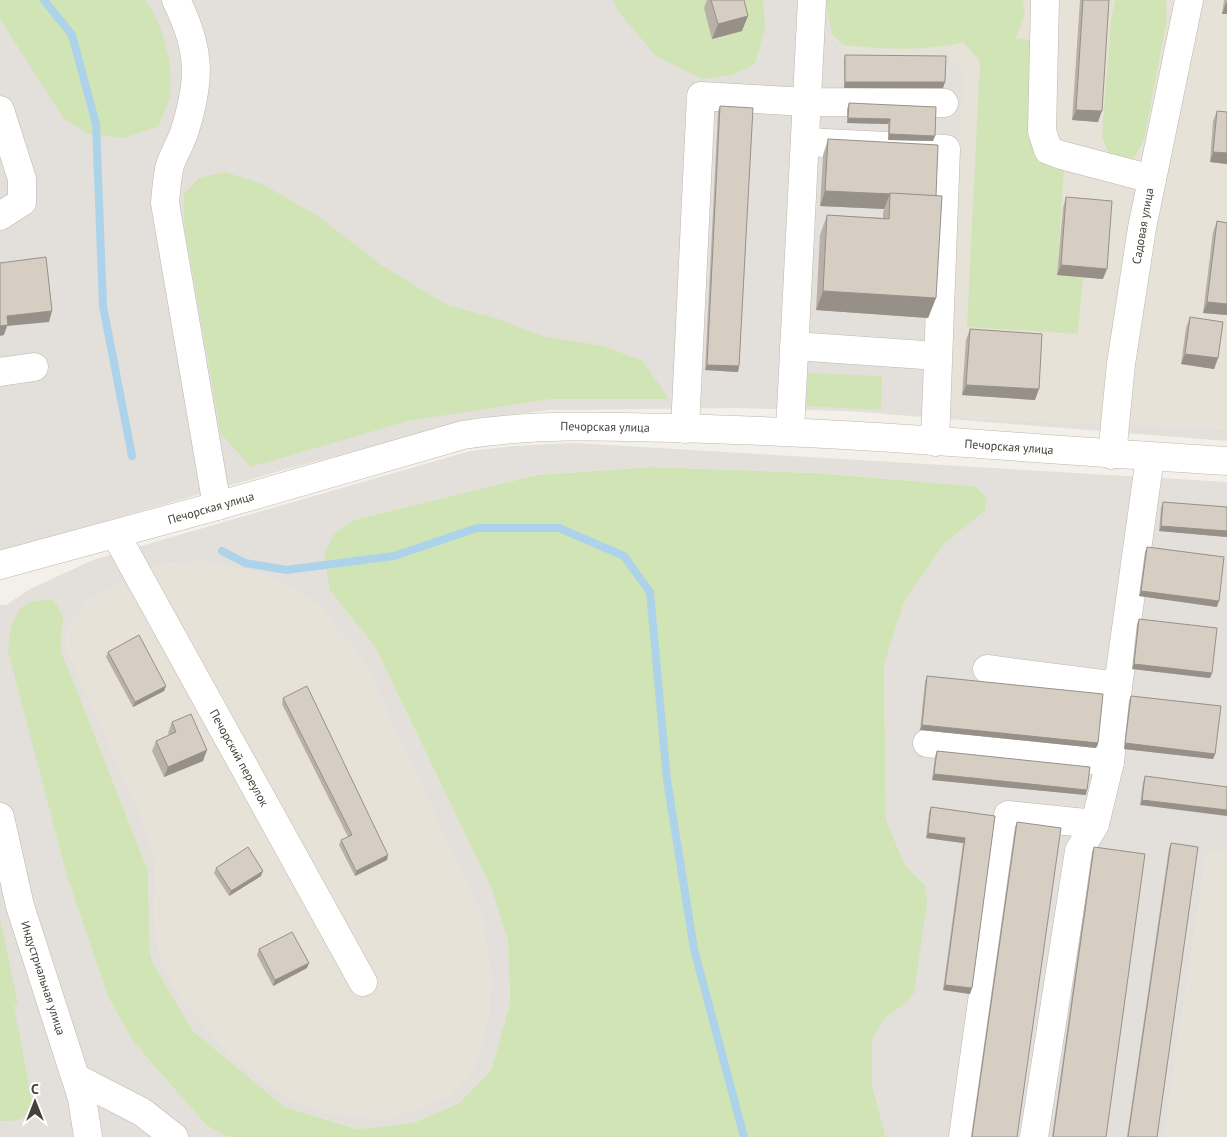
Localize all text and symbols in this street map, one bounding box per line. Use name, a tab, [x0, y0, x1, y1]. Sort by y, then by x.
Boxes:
street label: Садовая улица	[1128, 187, 1157, 265]
street label: Печорская улица	[560, 418, 650, 435]
street label: Печорская улица	[964, 436, 1054, 457]
street label: Печорская улица	[166, 488, 256, 527]
street label: Печорский переулок	[207, 707, 272, 809]
street label: Индустриальная улица	[18, 919, 69, 1037]
north arrow	[10, 1077, 60, 1127]
text: С	[31, 1080, 39, 1098]

